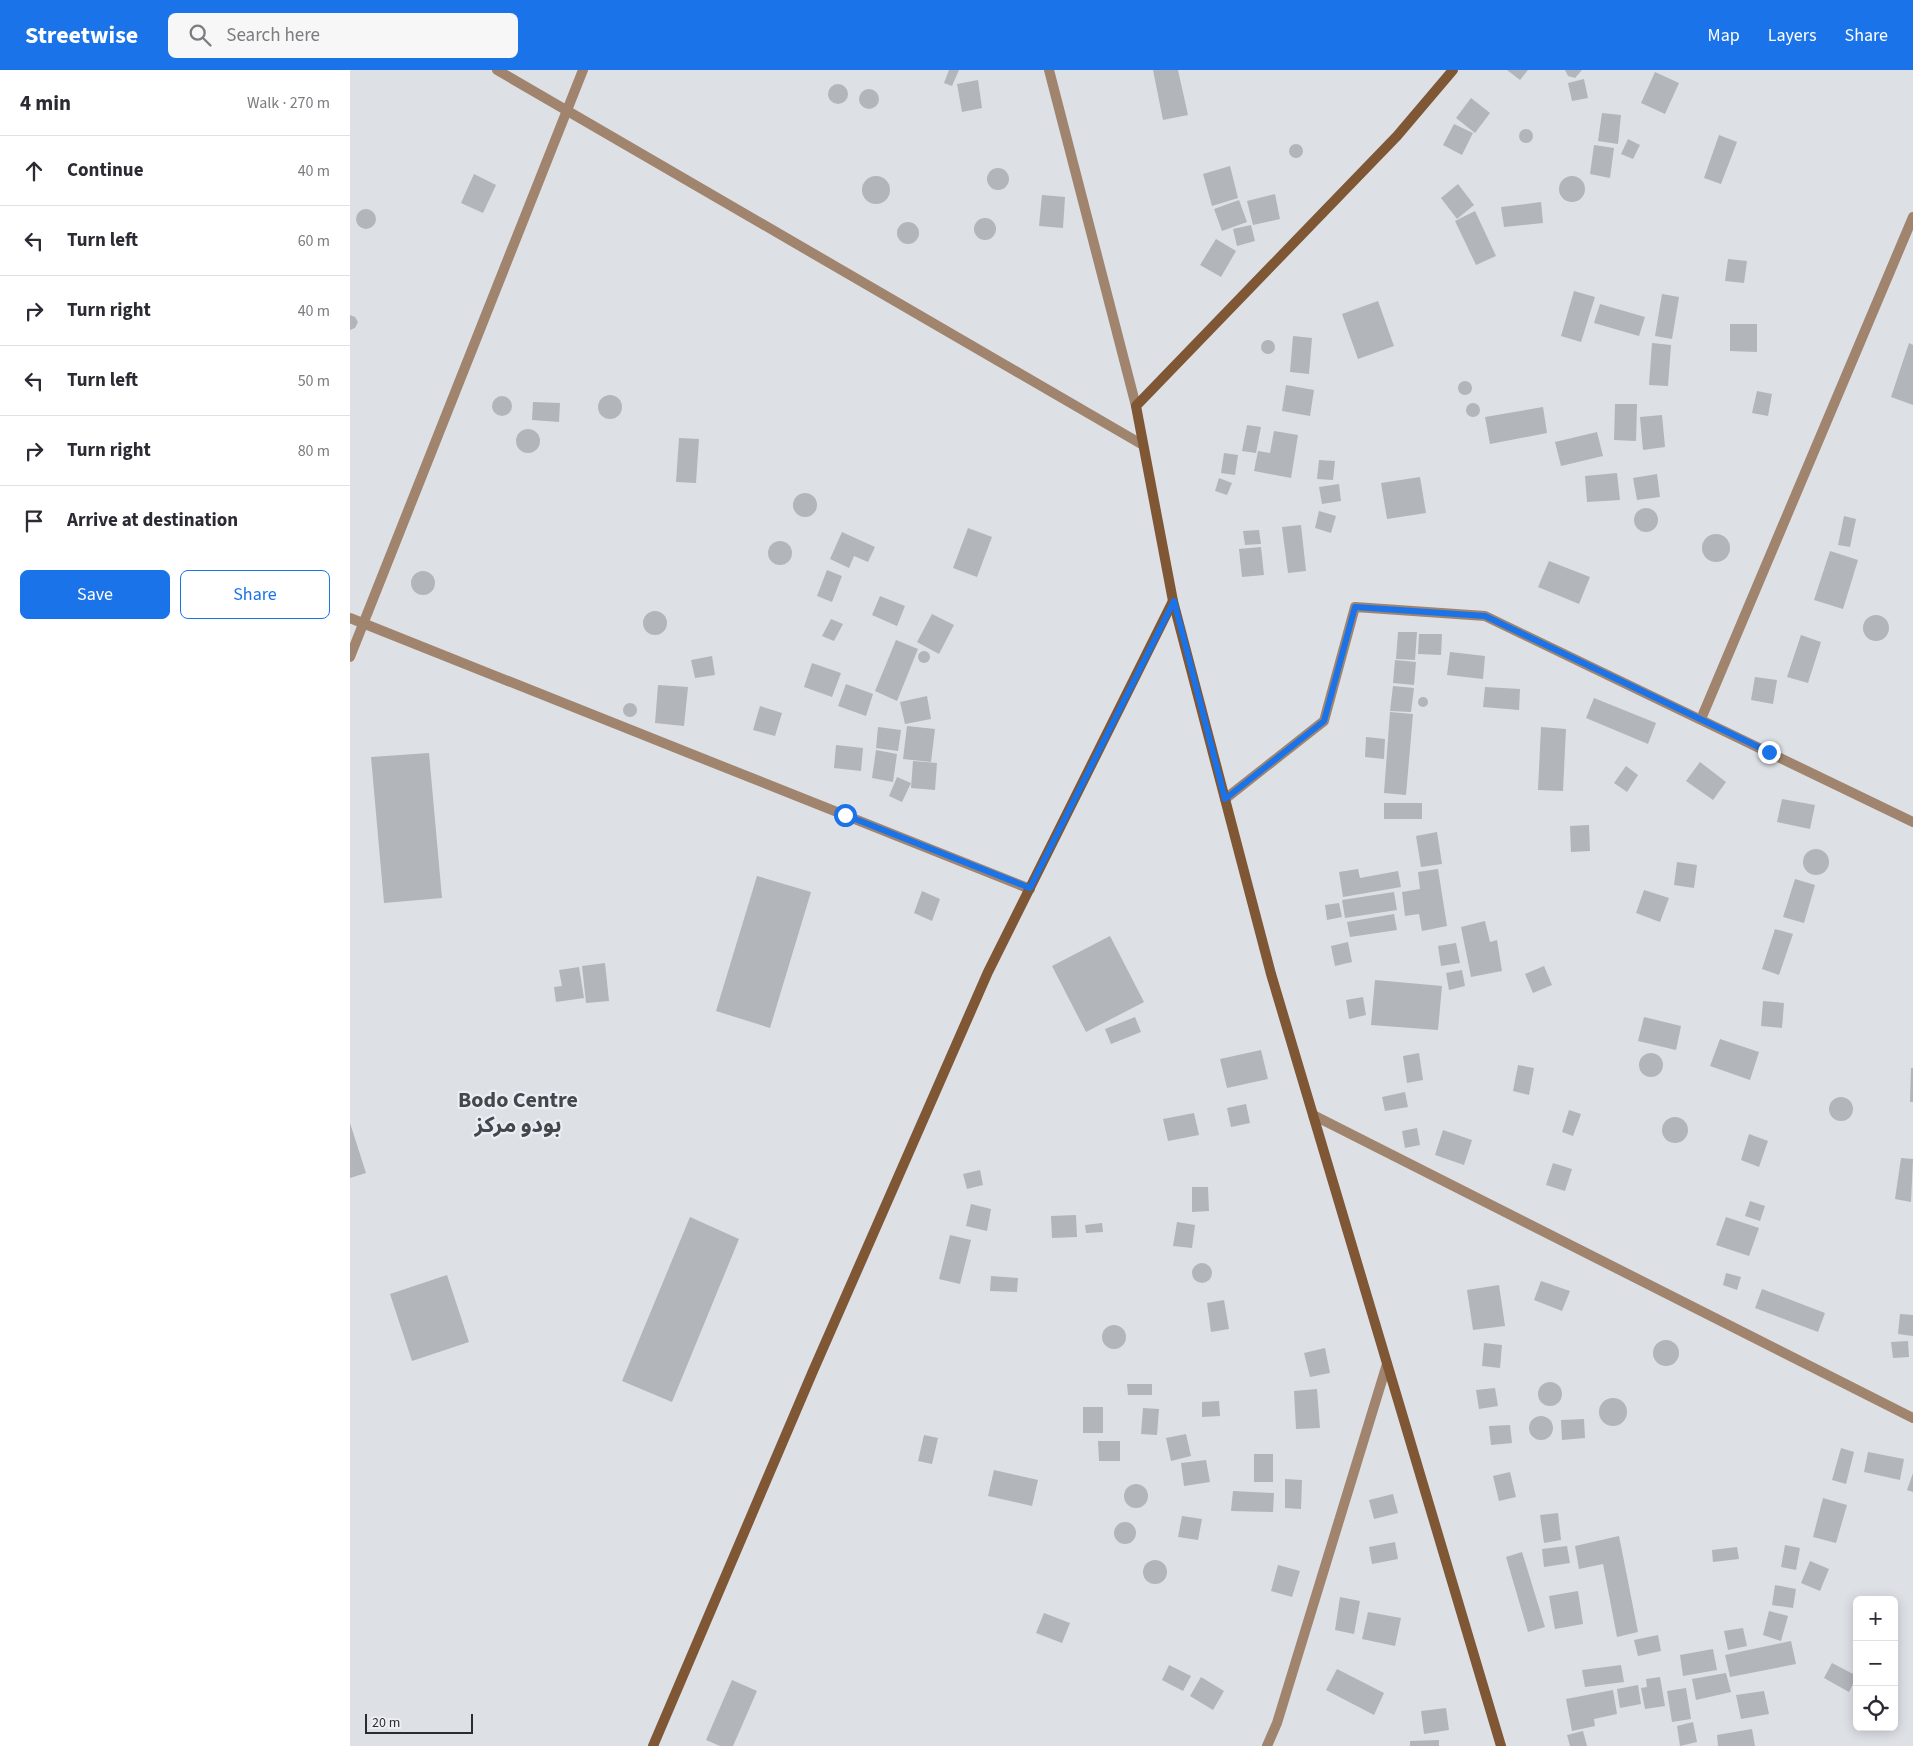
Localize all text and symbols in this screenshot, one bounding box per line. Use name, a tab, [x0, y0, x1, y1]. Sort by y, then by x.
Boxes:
search box	[168, 13, 518, 58]
text: Streetwise	[25, 18, 138, 53]
icon: search	[186, 21, 214, 49]
text: Search here	[226, 22, 320, 49]
text: Map	[1708, 23, 1740, 48]
text: Layers	[1768, 23, 1817, 48]
text: Share	[1845, 23, 1888, 48]
text: 4 min	[20, 88, 71, 118]
text: Walk · 270 m	[247, 92, 330, 114]
icon: ahead	[20, 157, 48, 185]
text: Continue	[67, 157, 144, 184]
text: 40 m	[298, 160, 330, 182]
icon: left	[20, 227, 48, 255]
text: Turn left	[67, 227, 138, 254]
text: 60 m	[298, 230, 330, 252]
icon: right	[20, 297, 48, 325]
text: Turn right	[67, 297, 151, 324]
text: 40 m	[298, 300, 330, 322]
icon: left	[20, 367, 48, 395]
text: Turn left	[67, 367, 138, 394]
text: 50 m	[298, 370, 330, 392]
icon: right	[20, 437, 48, 465]
text: Turn right	[67, 437, 151, 464]
text: 80 m	[298, 440, 330, 462]
icon: arrive	[20, 507, 48, 535]
text: Arrive at destination	[67, 507, 238, 534]
button: Save	[20, 570, 170, 619]
button: Share	[180, 570, 330, 619]
route end	[1758, 741, 1781, 764]
route start	[834, 804, 857, 827]
district label: Bodo Centre بودو مركز	[458, 1084, 578, 1141]
map controls	[1853, 1596, 1898, 1731]
button: +	[1853, 1596, 1898, 1641]
button: −	[1853, 1641, 1898, 1686]
button: locate	[1853, 1686, 1898, 1731]
scale bar	[365, 1711, 472, 1734]
text: 20 m	[372, 1713, 400, 1733]

